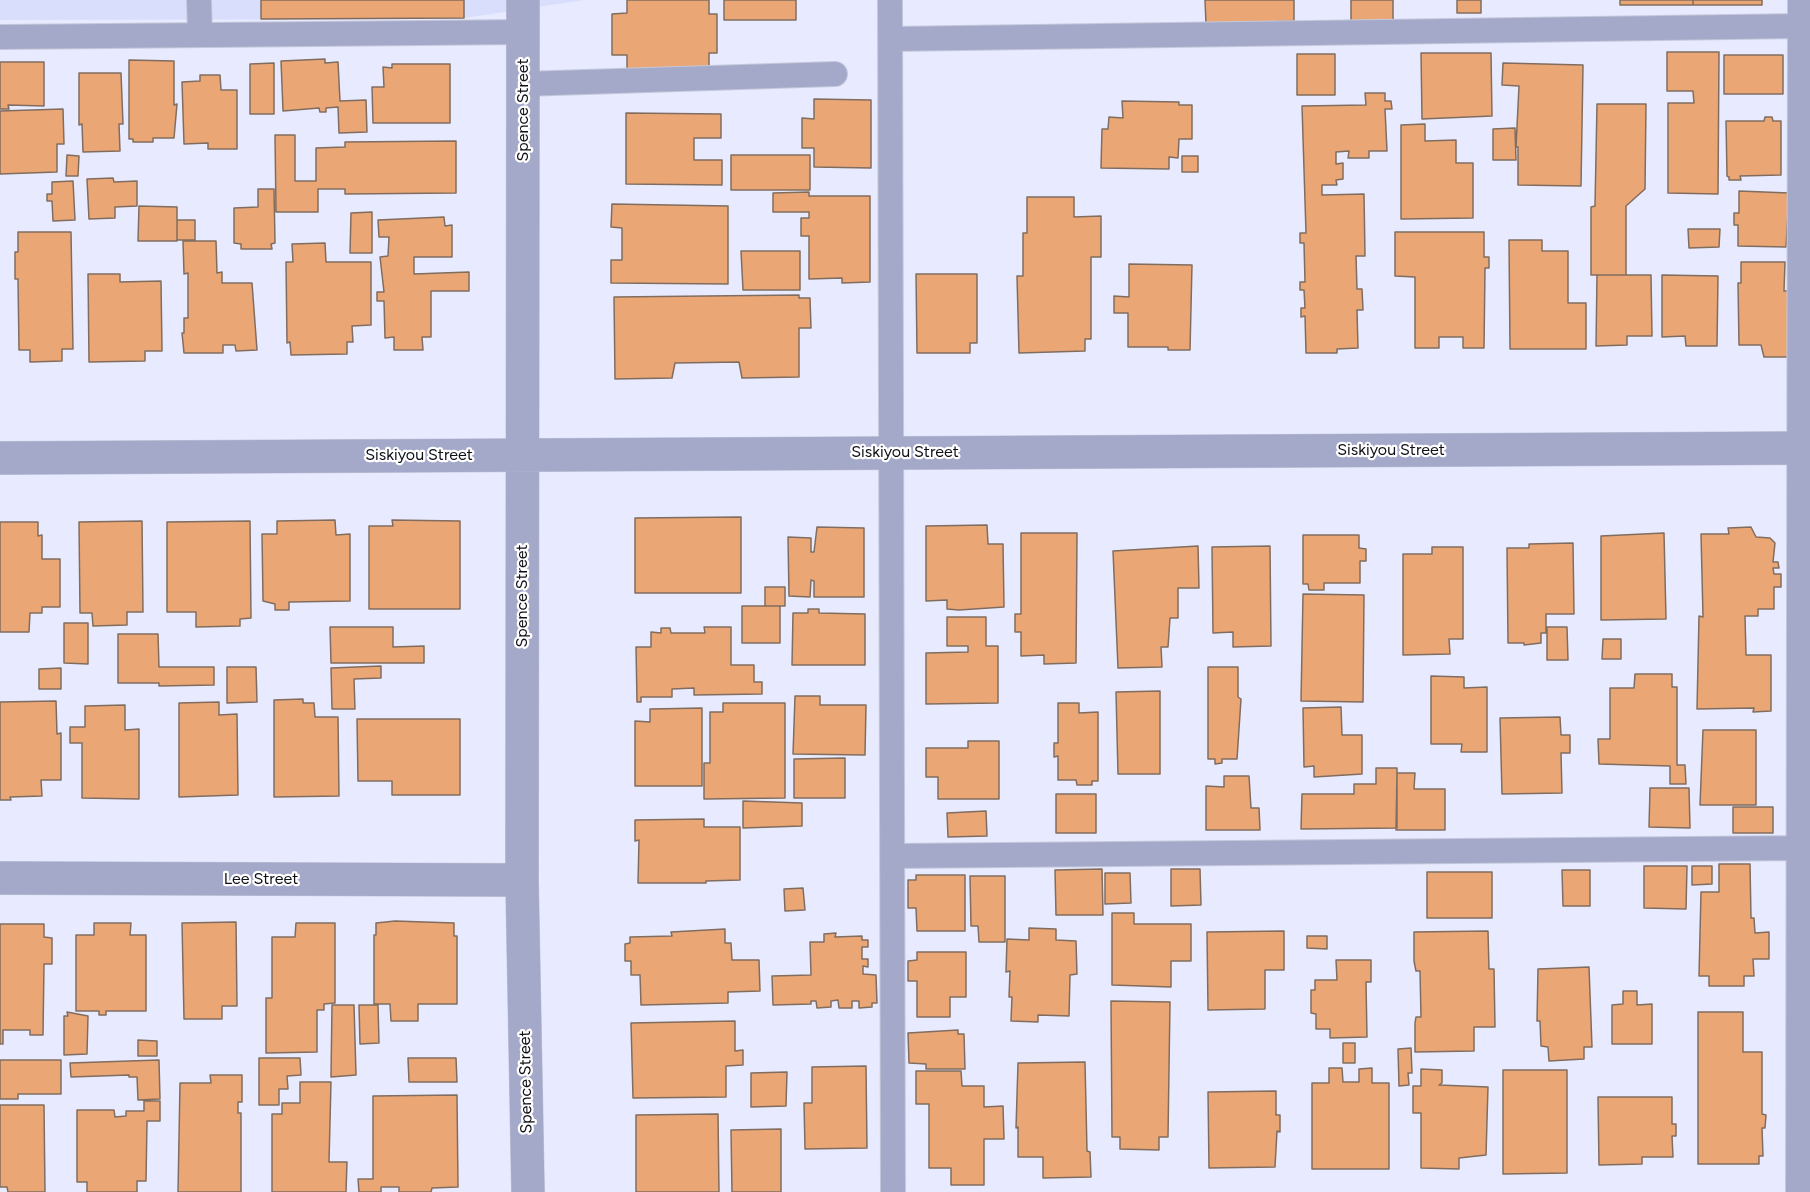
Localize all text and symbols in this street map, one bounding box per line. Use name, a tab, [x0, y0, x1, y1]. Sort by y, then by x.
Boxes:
street label: Spence Street	[513, 58, 533, 162]
street label: Siskiyou Street	[1337, 440, 1445, 460]
street label: Siskiyou Street	[851, 442, 959, 462]
street label: Siskiyou Street	[365, 445, 473, 465]
street label: Spence Street	[512, 544, 532, 648]
street label: Lee Street	[224, 869, 298, 889]
street label: Spence Street	[516, 1030, 536, 1134]

